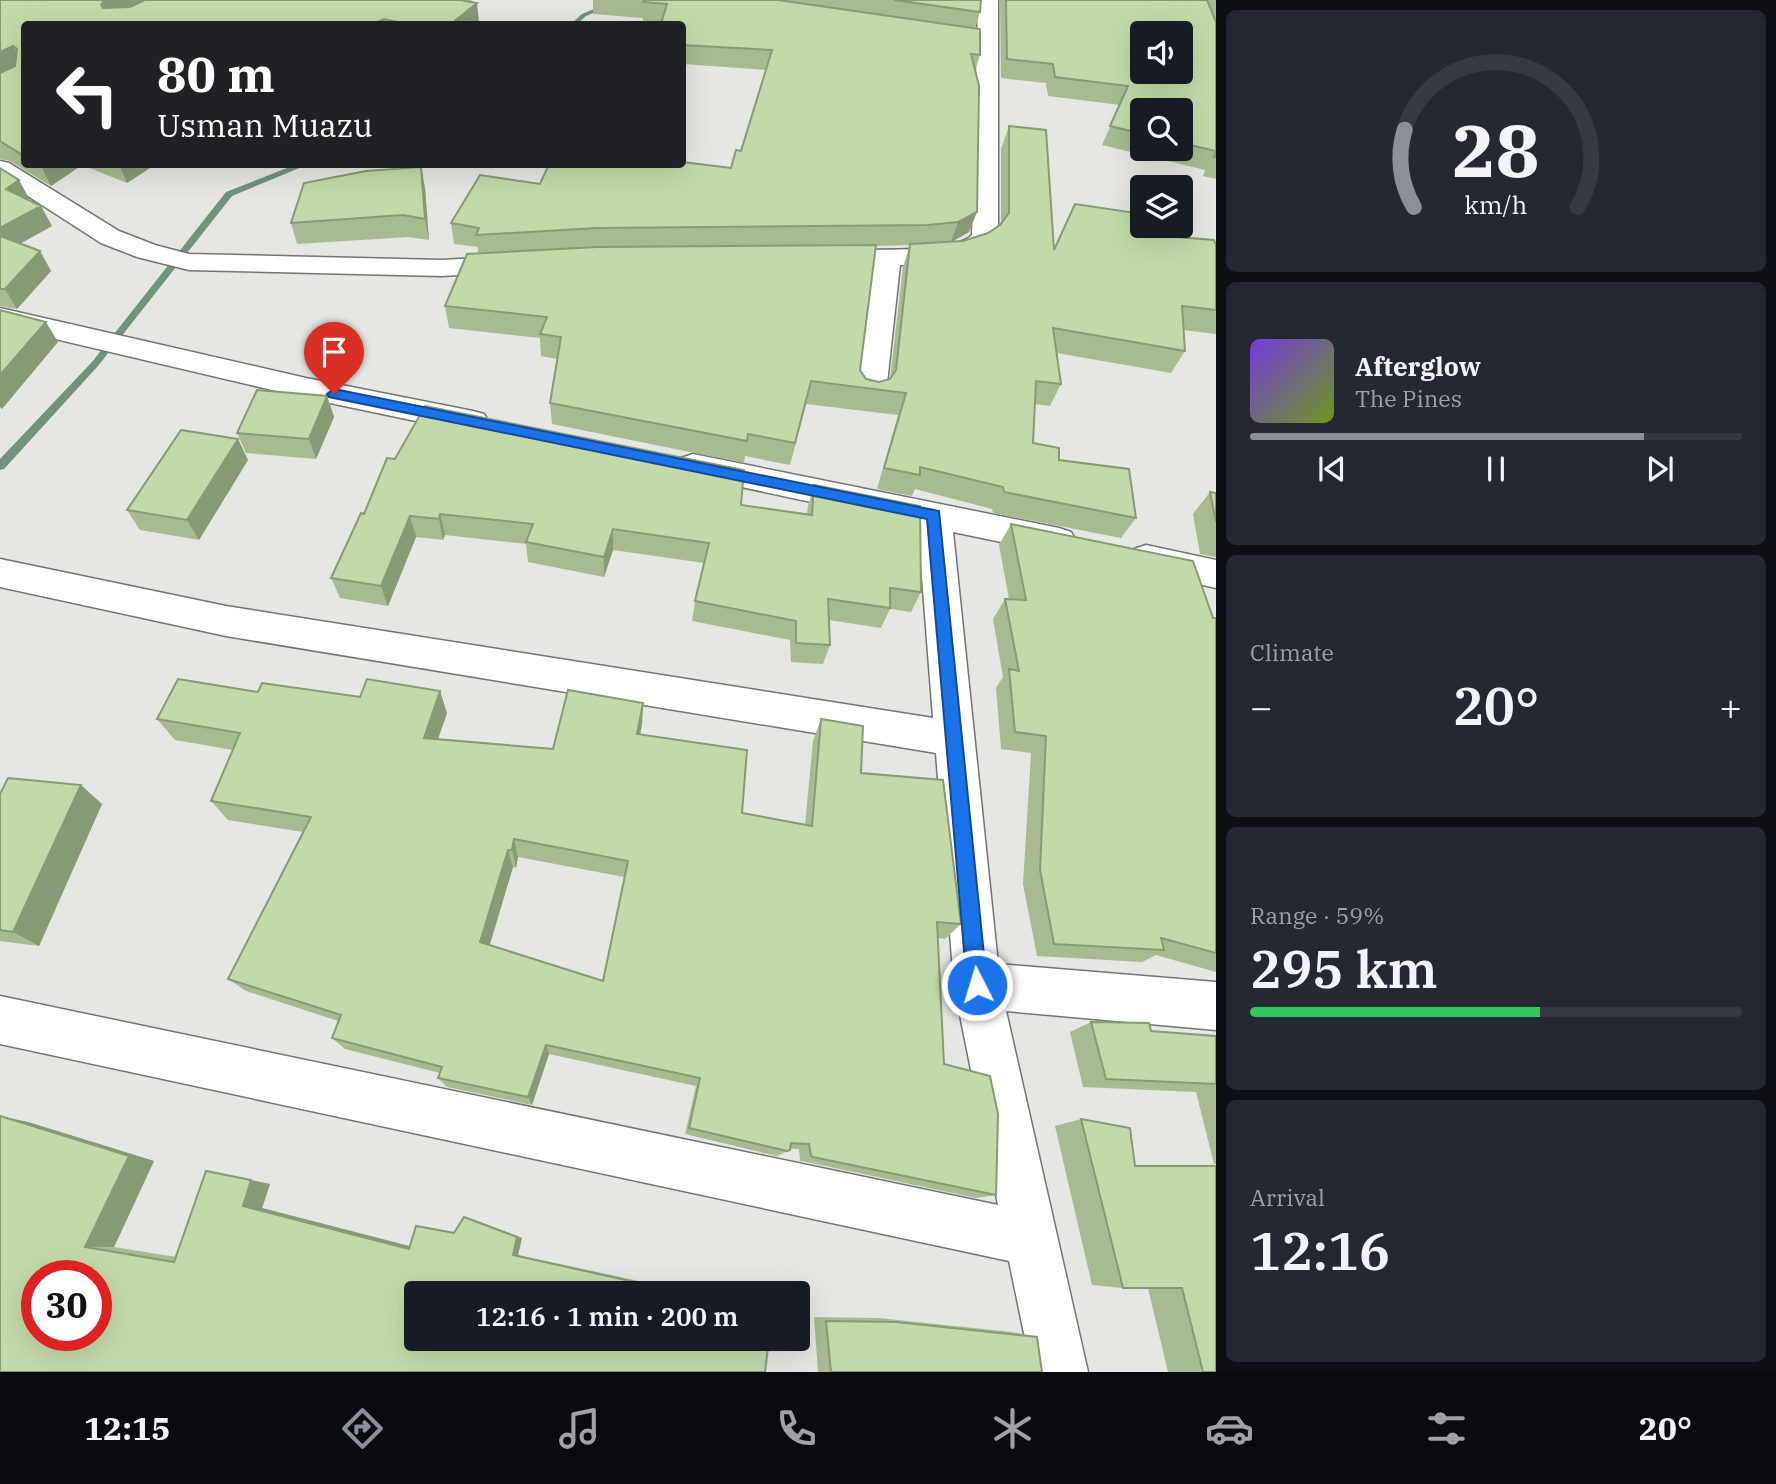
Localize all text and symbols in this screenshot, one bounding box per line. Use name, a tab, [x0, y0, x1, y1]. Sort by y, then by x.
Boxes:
map controls	[1130, 21, 1193, 238]
button: sound	[1130, 21, 1193, 84]
text: 80 m	[157, 42, 275, 105]
icon: left	[42, 49, 133, 140]
button: search	[1130, 98, 1193, 161]
text: 28	[1452, 103, 1540, 198]
text: Usman Muazu	[157, 104, 373, 146]
button: layers	[1130, 175, 1193, 238]
text: km/h	[1464, 188, 1528, 221]
pin	[304, 322, 364, 394]
icon: arrive	[315, 333, 353, 371]
text: Afterglow	[1355, 349, 1481, 383]
text: The Pines	[1355, 383, 1462, 413]
icon: previous	[1313, 450, 1351, 488]
icon: pause	[1477, 450, 1515, 488]
icon: next	[1641, 450, 1679, 488]
text: Climate	[1250, 637, 1334, 667]
text: 20°	[1453, 672, 1539, 739]
text: −	[1250, 682, 1273, 731]
text: +	[1719, 682, 1742, 731]
text: Range · 59%	[1250, 900, 1384, 930]
text: 295 km	[1250, 935, 1438, 1002]
position arrow	[940, 948, 1014, 1022]
text: Arrival	[1250, 1182, 1325, 1212]
text: 12:16	[1250, 1217, 1390, 1284]
speed limit sign: 30	[21, 1260, 112, 1351]
text: 12:16 · 1 min · 200 m	[476, 1299, 738, 1333]
icon: directions	[338, 1404, 387, 1453]
icon: music	[555, 1404, 604, 1453]
icon: phone	[772, 1404, 821, 1453]
icon: climate	[988, 1404, 1037, 1453]
icon: car	[1205, 1404, 1254, 1453]
icon: filters	[1422, 1404, 1471, 1453]
text: 12:15	[84, 1407, 170, 1449]
text: 20°	[1639, 1407, 1692, 1449]

